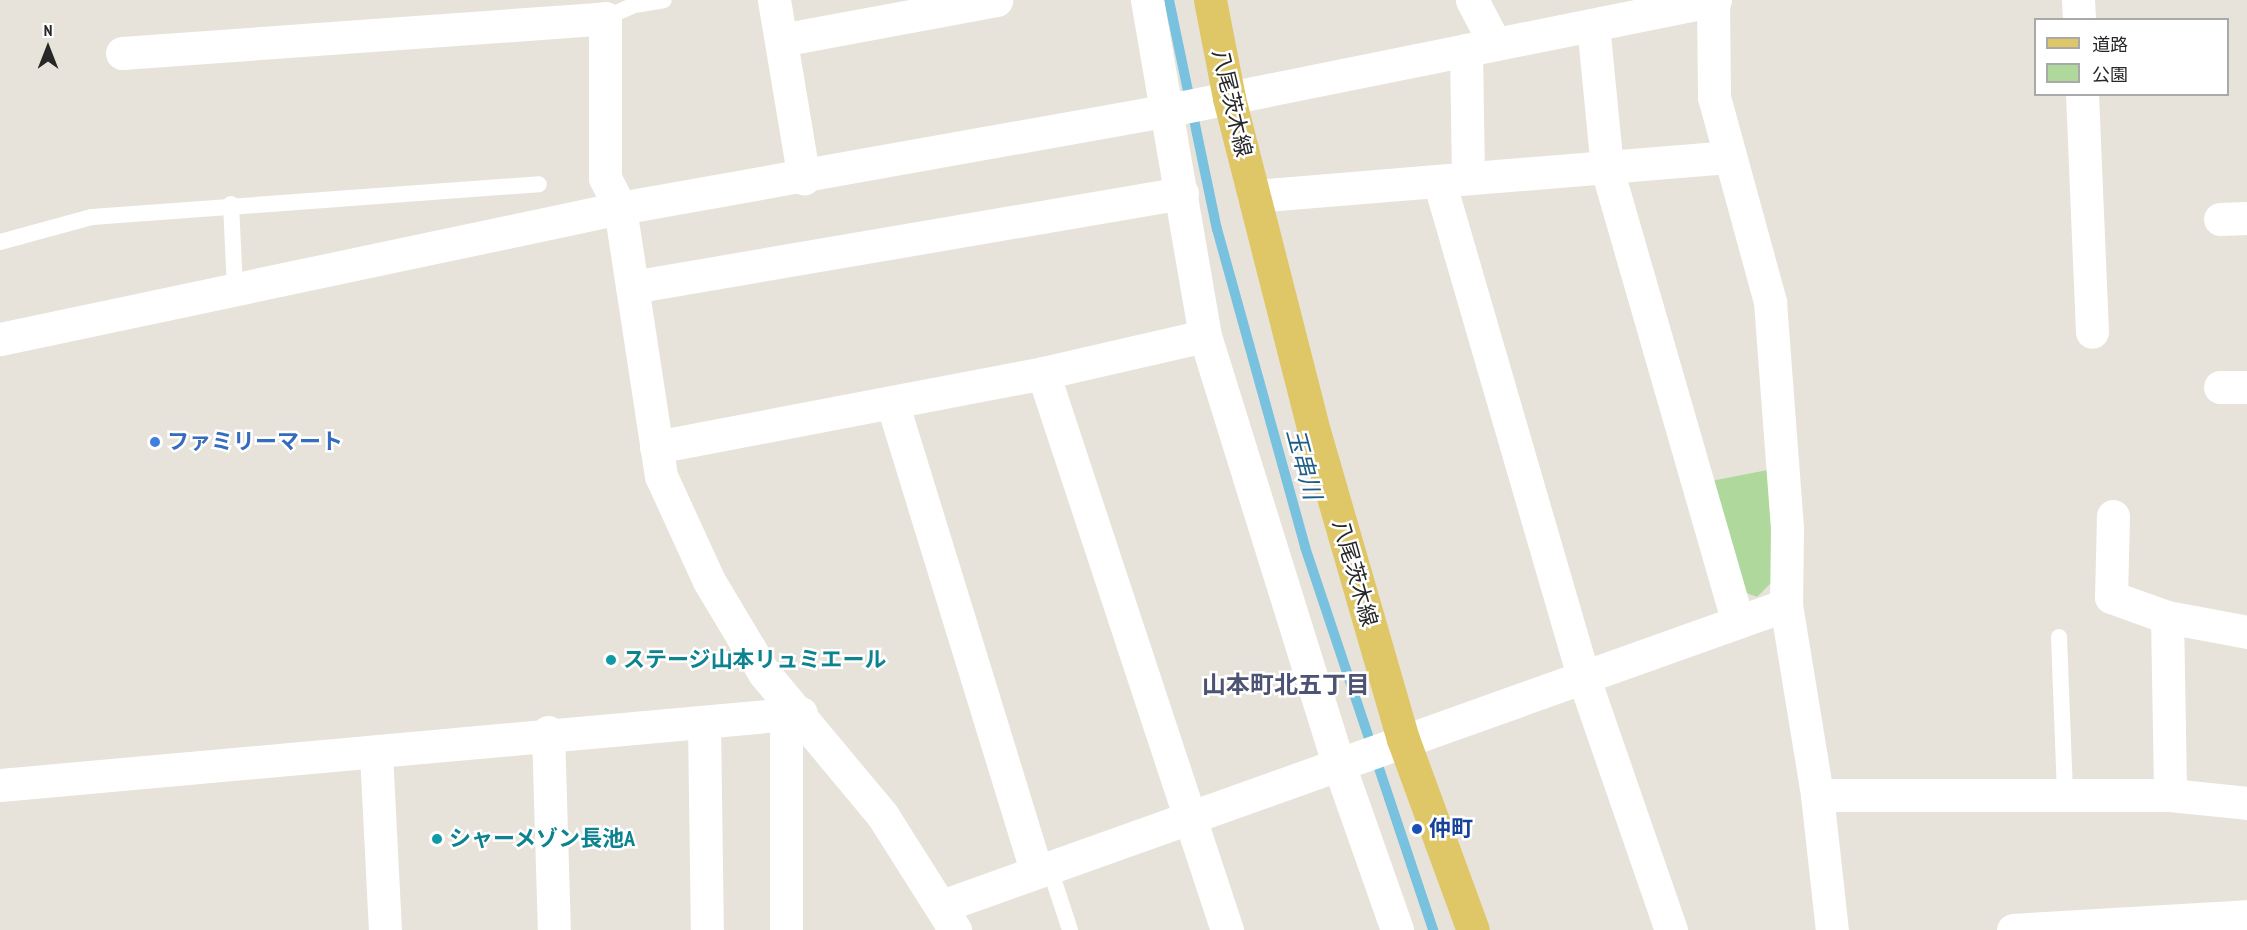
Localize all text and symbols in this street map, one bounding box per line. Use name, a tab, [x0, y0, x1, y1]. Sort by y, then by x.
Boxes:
north arrow	[18, 18, 78, 78]
legend	[2034, 18, 2229, 96]
text: N	[44, 20, 52, 40]
text: 道路	[2092, 33, 2128, 56]
street label: 八尾茨木線	[1207, 46, 1257, 160]
text: 公園	[2092, 63, 2128, 86]
water label: 玉串川	[1281, 425, 1327, 503]
place label: ファミリーマート	[167, 429, 343, 455]
marker: ファミリーマート	[148, 435, 162, 449]
street label: 八尾茨木線	[1327, 516, 1383, 630]
place label: ステージ山本リュミエール	[623, 647, 887, 673]
marker: ステージ山本リュミエール	[604, 653, 618, 667]
district label: 山本町北五丁目	[1202, 671, 1370, 699]
place label: 仲町	[1429, 816, 1473, 842]
marker: 仲町	[1410, 822, 1424, 836]
place label: シャーメゾン長池A	[449, 826, 636, 852]
marker: シャーメゾン長池A	[430, 832, 444, 846]

